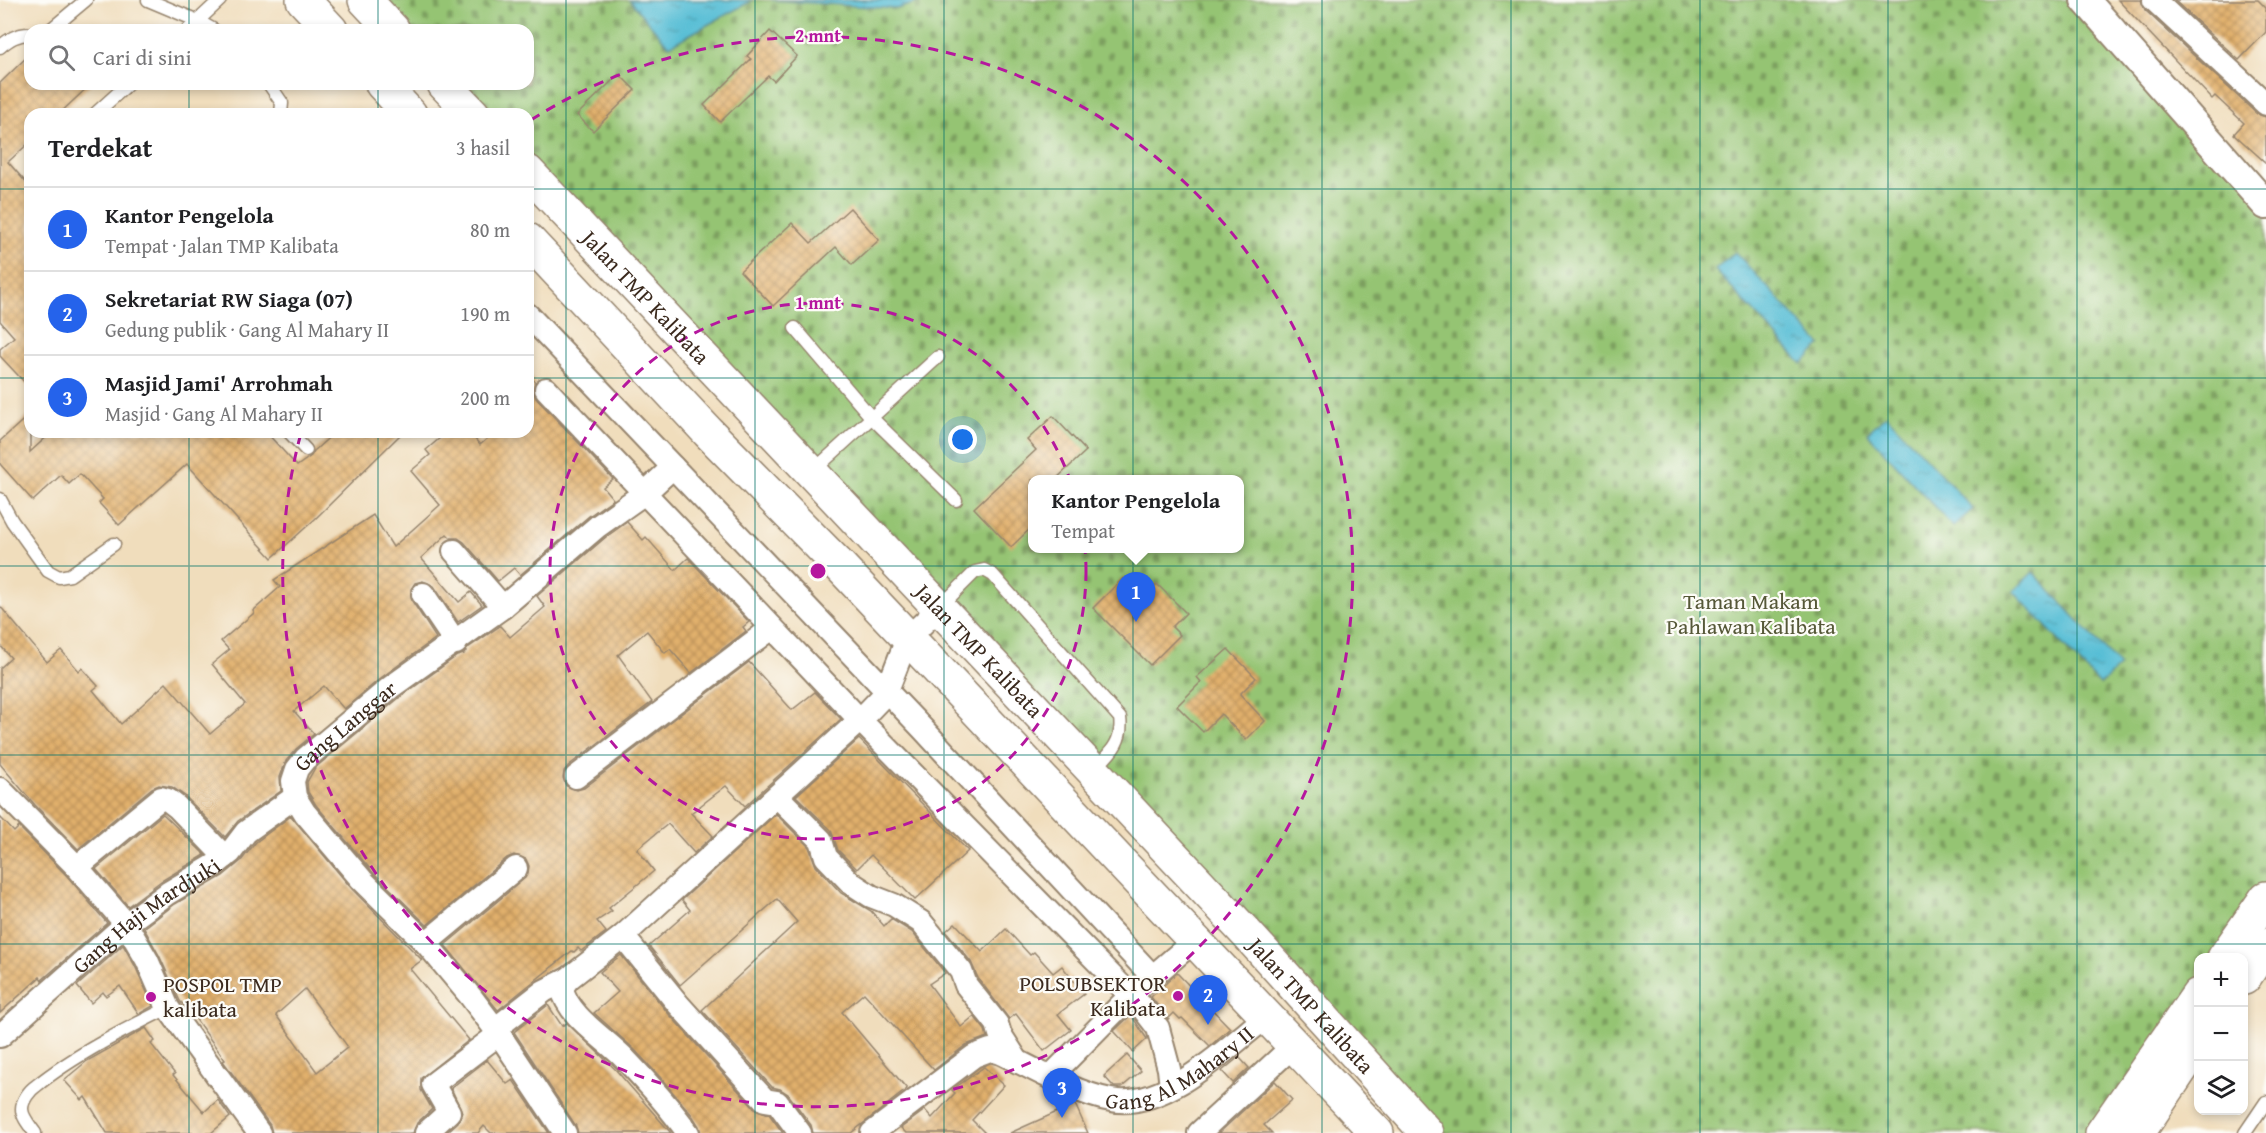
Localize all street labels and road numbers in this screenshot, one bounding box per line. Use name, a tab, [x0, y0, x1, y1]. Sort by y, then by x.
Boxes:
street label: Jalan TMP Kalibata	[573, 221, 718, 372]
street label: Jalan TMP Kalibata	[906, 574, 1051, 725]
street label: Gang Langgar	[286, 673, 404, 778]
street label: Gang Haji Mardjuki	[65, 850, 228, 981]
street label: Jalan TMP Kalibata	[1239, 928, 1382, 1081]
street label: Gang Al Mahary II	[1103, 1018, 1261, 1117]

